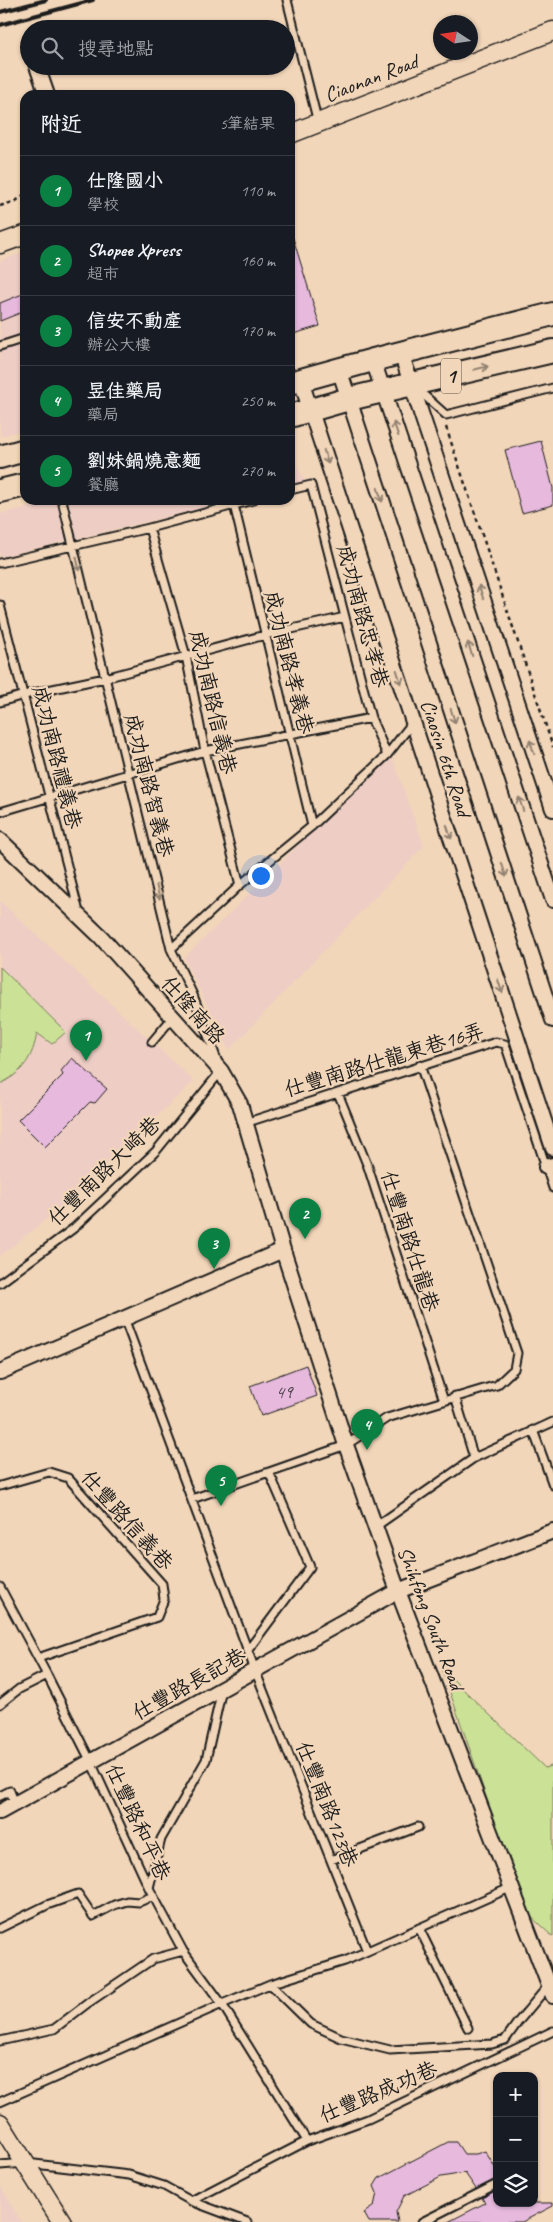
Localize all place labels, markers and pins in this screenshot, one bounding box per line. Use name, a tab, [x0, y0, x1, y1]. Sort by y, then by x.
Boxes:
pin: 1	[70, 1020, 102, 1061]
pin: 2	[289, 1198, 321, 1239]
pin: 3	[198, 1228, 230, 1269]
pin: 4	[351, 1409, 383, 1450]
pin: 5	[205, 1465, 237, 1506]

